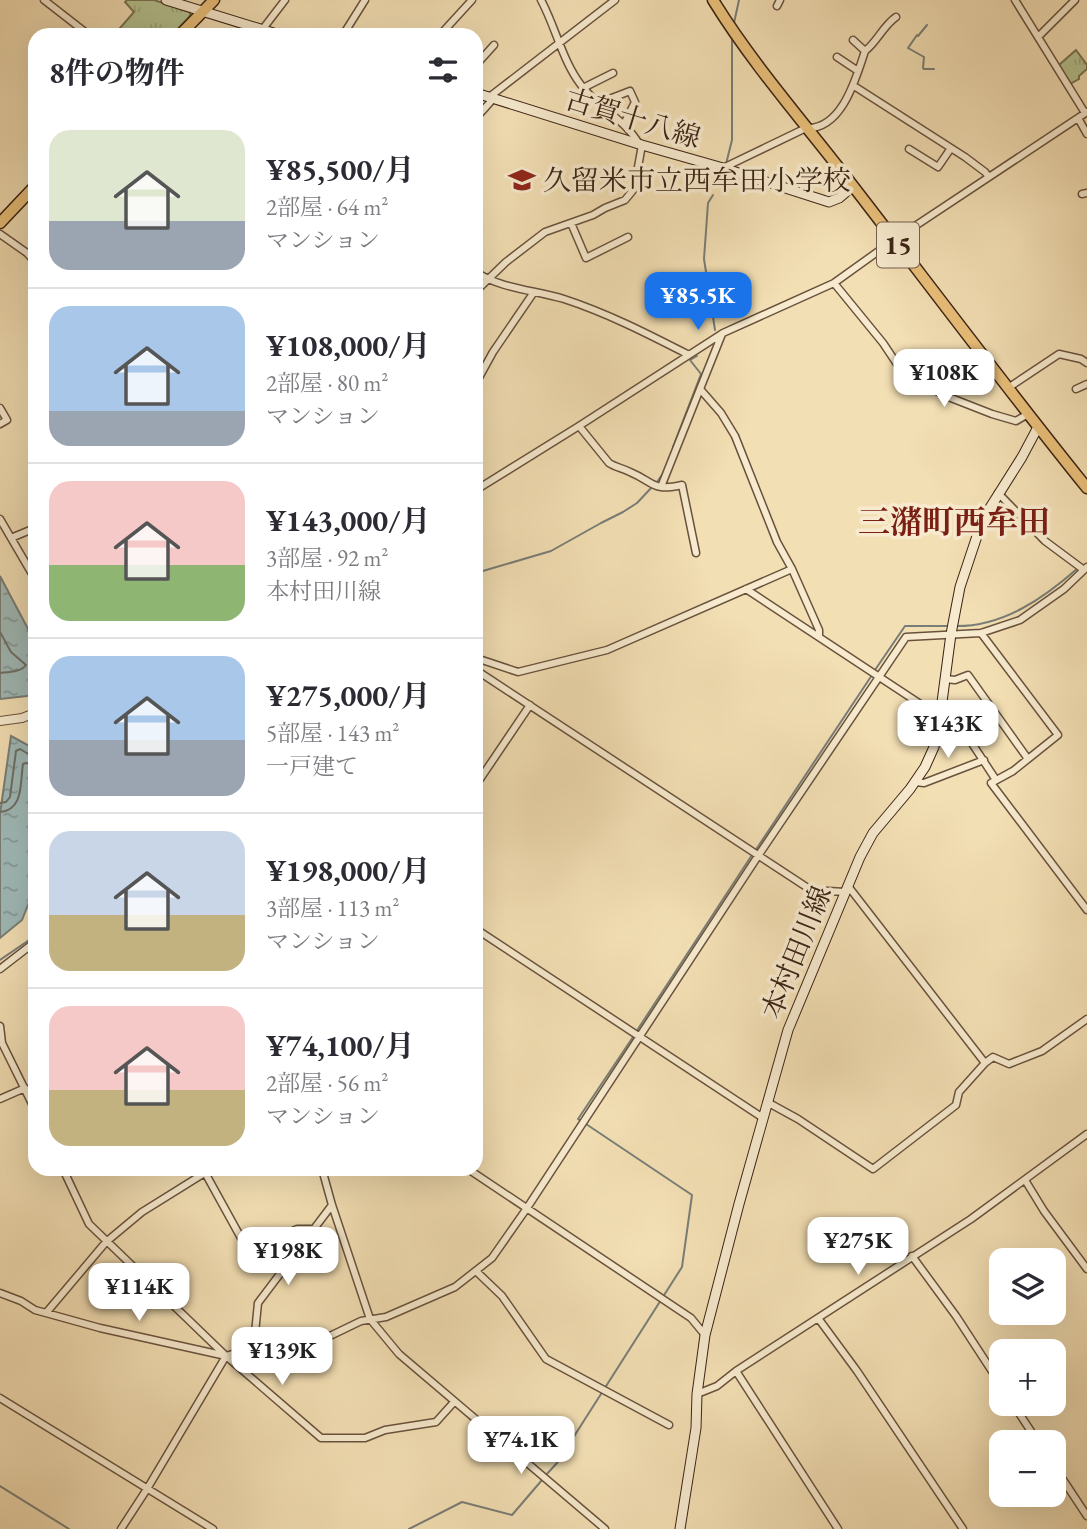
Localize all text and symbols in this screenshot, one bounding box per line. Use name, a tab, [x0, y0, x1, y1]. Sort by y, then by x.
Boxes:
icon: filters	[424, 51, 462, 89]
text: 8件の物件	[49, 53, 185, 92]
street label: 古賀十八線	[561, 80, 705, 156]
text: ¥85,500/月	[266, 150, 415, 189]
icon: home	[105, 158, 189, 242]
place label: 久留米市立西牟田小学校	[543, 162, 851, 198]
school or university icon: 久留米市立西牟田小学校	[507, 165, 537, 195]
text: 2部屋 · 64 m²	[266, 192, 388, 222]
road number: 15	[877, 222, 919, 268]
text: マンション	[266, 225, 380, 255]
pin: ¥85.5K	[641, 272, 755, 332]
text: ¥85.5K	[661, 280, 735, 310]
text: ¥108,000/月	[266, 326, 430, 365]
icon: home	[105, 334, 189, 418]
pin: ¥108K	[895, 350, 993, 409]
text: ¥108K	[909, 357, 979, 387]
text: 2部屋 · 80 m²	[266, 368, 388, 398]
text: マンション	[266, 401, 380, 431]
text: ¥143,000/月	[266, 501, 430, 540]
district label: 三潴町西牟田	[858, 501, 1050, 543]
icon: home	[105, 509, 189, 593]
text: 3部屋 · 92 m²	[266, 543, 388, 573]
text: 本村田川線	[266, 576, 381, 606]
text: ¥275,000/月	[266, 676, 430, 715]
icon: home	[105, 684, 189, 768]
pin: ¥143K	[899, 700, 997, 760]
text: ¥143K	[913, 708, 983, 738]
text: 5部屋 · 143 m²	[266, 718, 399, 748]
text: 一戸建て	[266, 751, 358, 781]
text: ¥198,000/月	[266, 851, 430, 890]
icon: home	[105, 859, 189, 943]
street label: 本村田川線	[753, 880, 839, 1024]
text: 3部屋 · 113 m²	[266, 893, 399, 923]
text: マンション	[266, 926, 380, 956]
text: ¥74,100/月	[266, 1026, 415, 1065]
icon: home	[105, 1034, 189, 1118]
text: 2部屋 · 56 m²	[266, 1068, 388, 1098]
text: マンション	[266, 1101, 380, 1131]
pin: ¥275K	[809, 1218, 907, 1277]
text: ¥275K	[823, 1225, 893, 1255]
pin: ¥198K	[239, 1228, 337, 1287]
text: ¥198K	[253, 1235, 323, 1265]
map controls	[989, 1248, 1066, 1507]
button: layers	[989, 1248, 1066, 1325]
pin: ¥114K	[90, 1264, 188, 1323]
text: ¥114K	[104, 1271, 174, 1301]
pin: ¥139K	[233, 1328, 331, 1387]
text: ¥139K	[247, 1335, 317, 1365]
button: +	[989, 1339, 1066, 1416]
pin: ¥74.1K	[464, 1416, 578, 1476]
text: ¥74.1K	[484, 1424, 558, 1454]
button: −	[989, 1430, 1066, 1507]

